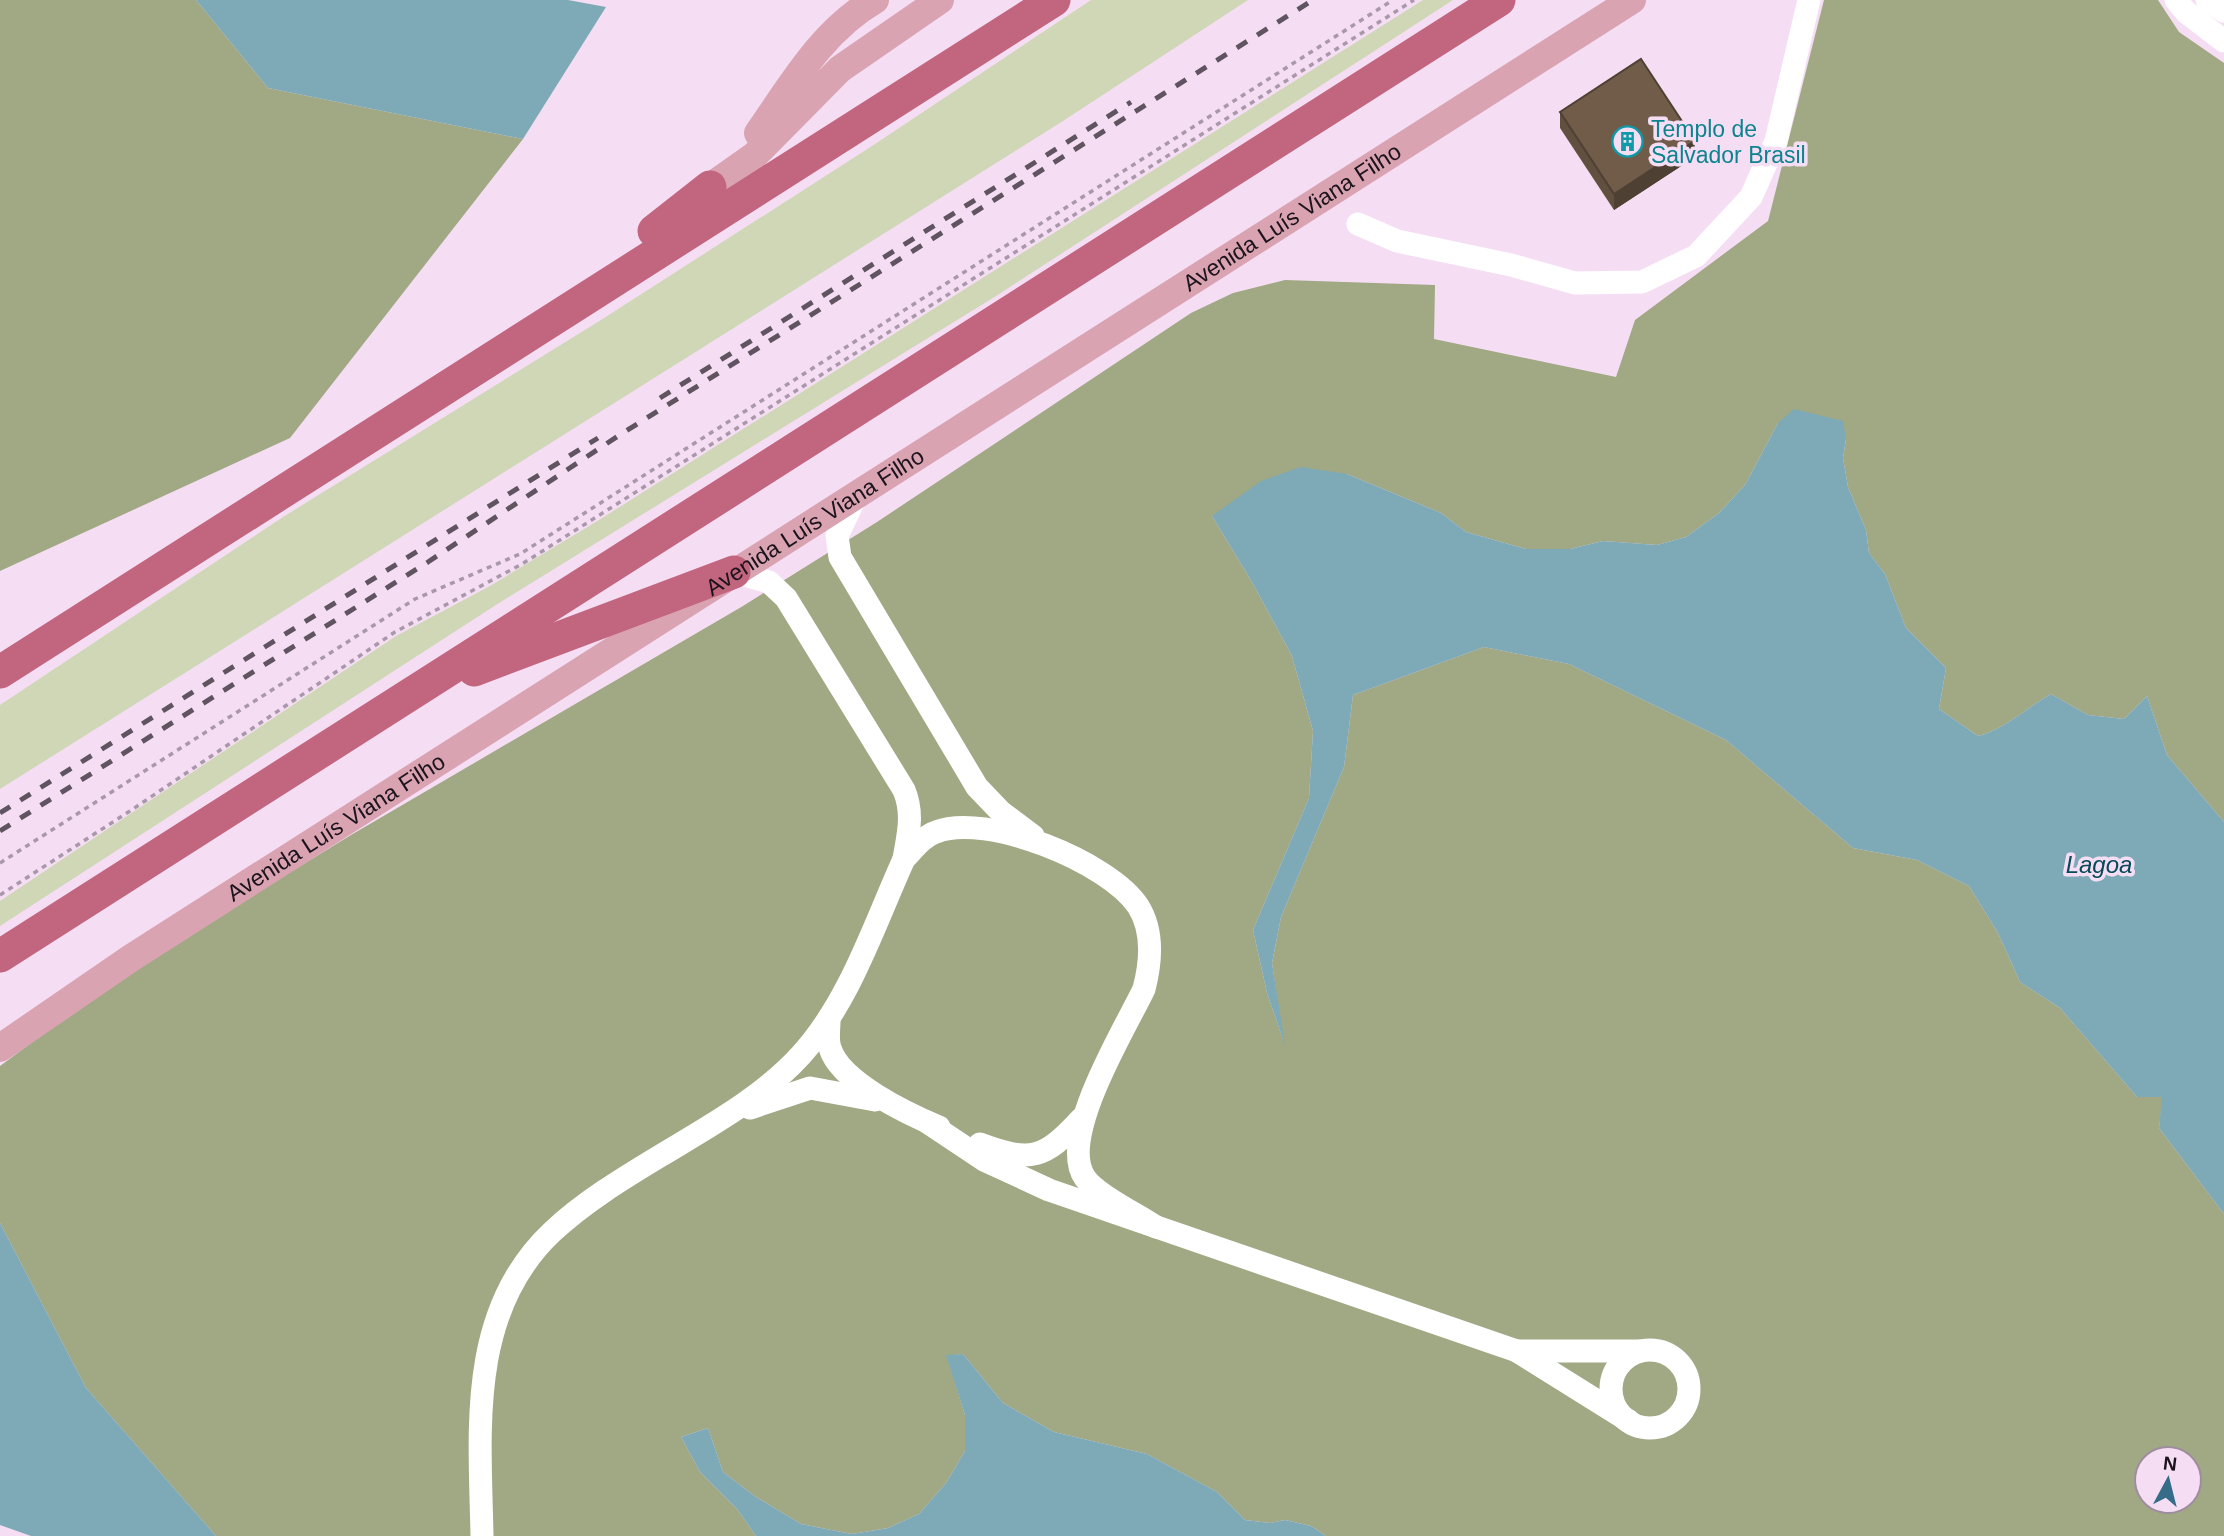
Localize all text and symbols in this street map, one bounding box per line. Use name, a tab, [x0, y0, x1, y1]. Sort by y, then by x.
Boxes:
place label: Templo de Salvador Brasil	[1651, 116, 1806, 168]
building icon: Templo de Salvador Brasil	[1611, 125, 1645, 159]
street label: Avenida Luís Viana Filho	[1178, 138, 1406, 296]
street label: Avenida Luís Viana Filho	[701, 442, 929, 601]
street label: Avenida Luís Viana Filho	[222, 748, 450, 906]
water label: Lagoa	[2066, 851, 2132, 878]
north arrow	[2133, 1445, 2203, 1515]
text: N	[2162, 1452, 2178, 1475]

